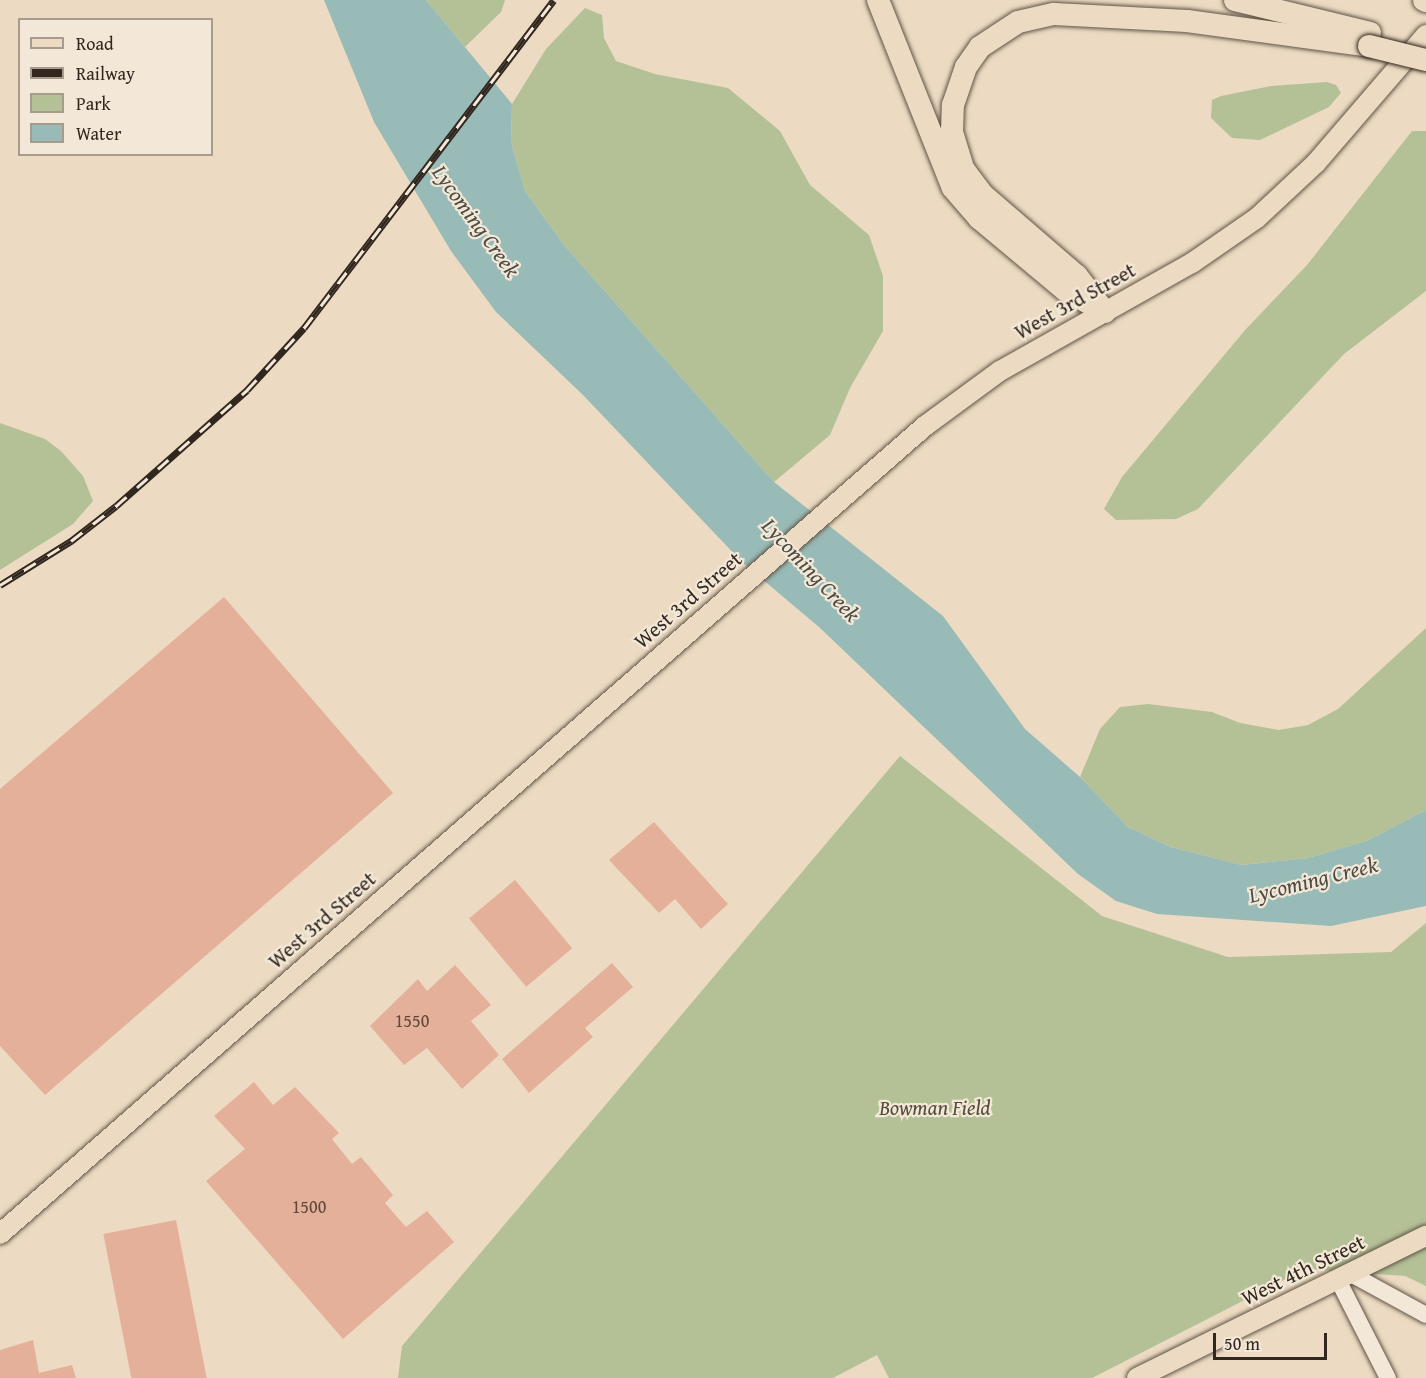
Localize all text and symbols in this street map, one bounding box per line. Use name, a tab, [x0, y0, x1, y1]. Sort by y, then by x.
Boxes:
legend	[18, 18, 213, 156]
text: Road	[76, 30, 114, 57]
text: Railway	[76, 60, 135, 87]
text: Park	[76, 90, 111, 117]
text: Water	[76, 120, 121, 147]
water label: Lycoming Creek	[426, 160, 526, 282]
street label: West 3rd Street	[1010, 257, 1140, 345]
water label: Lycoming Creek	[756, 513, 866, 627]
street label: West 3rd Street	[629, 546, 747, 654]
water label: Lycoming Creek	[1246, 851, 1380, 909]
street label: West 3rd Street	[263, 866, 381, 974]
house number: 1550	[395, 1010, 429, 1032]
park label: Bowman Field	[879, 1095, 991, 1121]
house number: 1500	[292, 1196, 326, 1218]
street label: West 4th Street	[1237, 1229, 1369, 1311]
scale bar	[1216, 1321, 1330, 1359]
text: 50 m	[1224, 1330, 1260, 1357]

